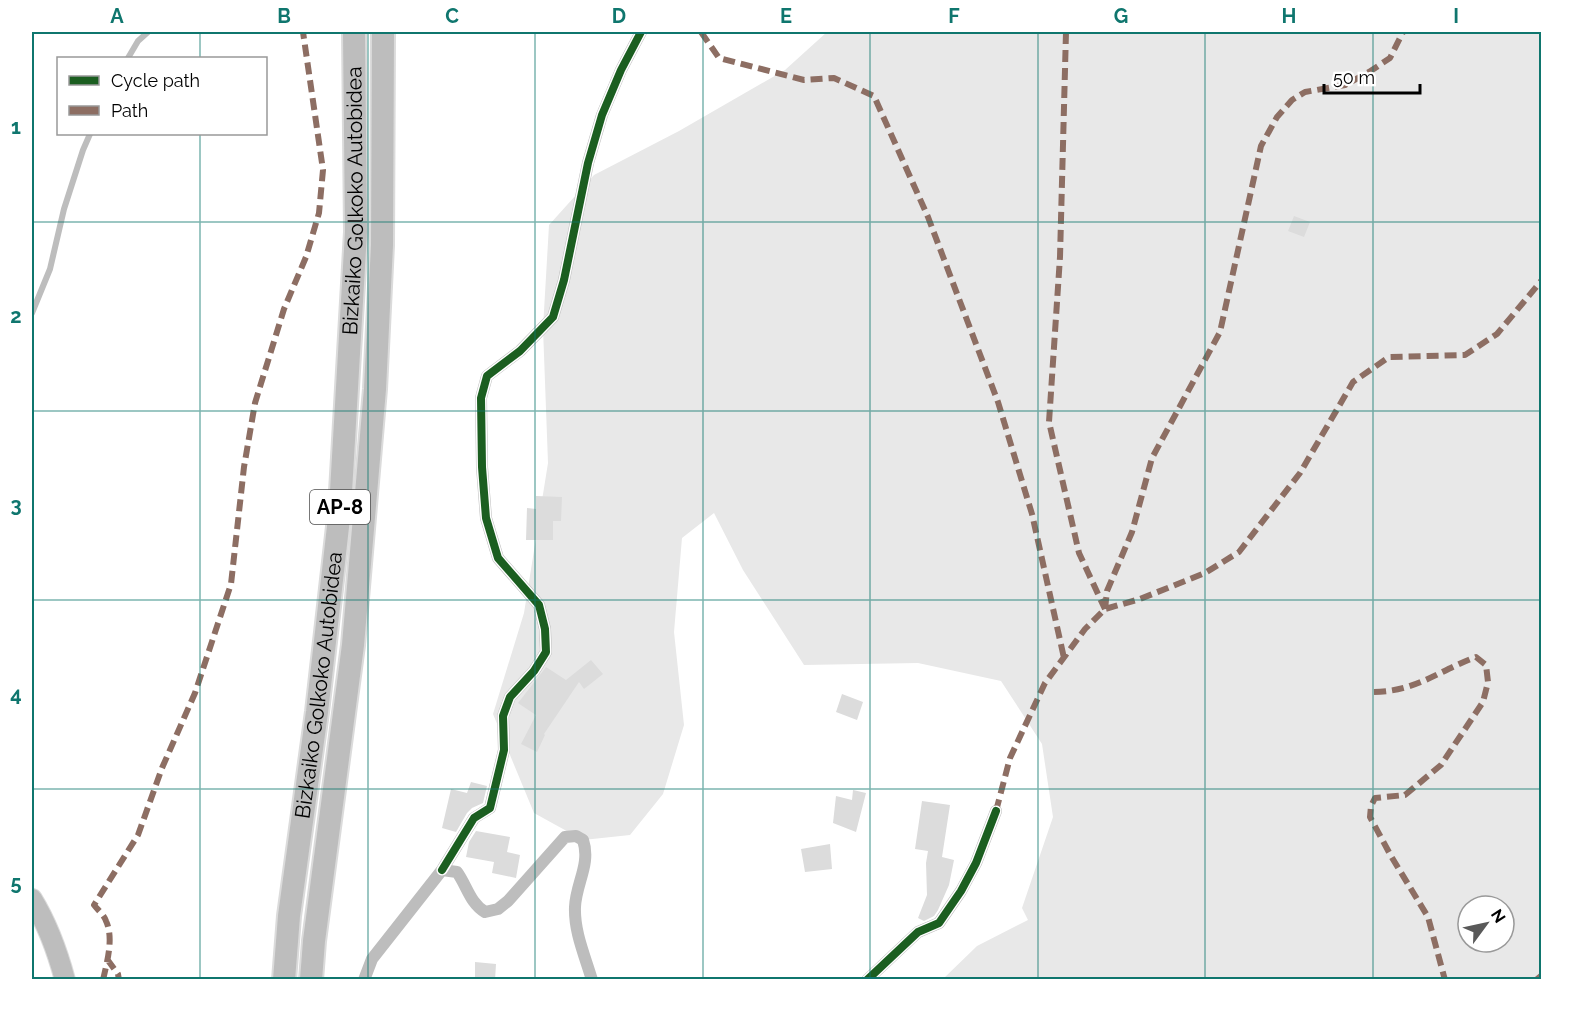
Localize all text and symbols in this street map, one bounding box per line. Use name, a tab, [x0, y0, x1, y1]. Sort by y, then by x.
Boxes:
text: A	[110, 4, 124, 28]
text: B	[277, 4, 291, 28]
text: C	[445, 4, 459, 28]
text: D	[612, 4, 626, 28]
text: E	[780, 4, 792, 28]
text: F	[948, 4, 960, 28]
text: G	[1114, 4, 1128, 28]
text: H	[1282, 4, 1296, 28]
text: I	[1453, 4, 1459, 28]
legend	[57, 57, 267, 135]
scale bar	[1324, 57, 1420, 95]
street label: Bizkaiko Golkoko Autobidea	[337, 66, 368, 336]
text: 50 m	[1333, 67, 1375, 88]
text: Cycle path	[111, 70, 200, 91]
text: Path	[111, 100, 148, 121]
text: 1	[11, 115, 21, 139]
text: 2	[10, 304, 22, 328]
road number: AP-8	[310, 490, 370, 524]
text: 3	[10, 493, 22, 517]
street label: Bizkaiko Golkoko Autobidea	[289, 550, 347, 820]
text: 4	[10, 682, 22, 706]
text: 5	[10, 871, 22, 895]
north arrow	[1456, 894, 1516, 954]
text: N	[1487, 906, 1509, 926]

